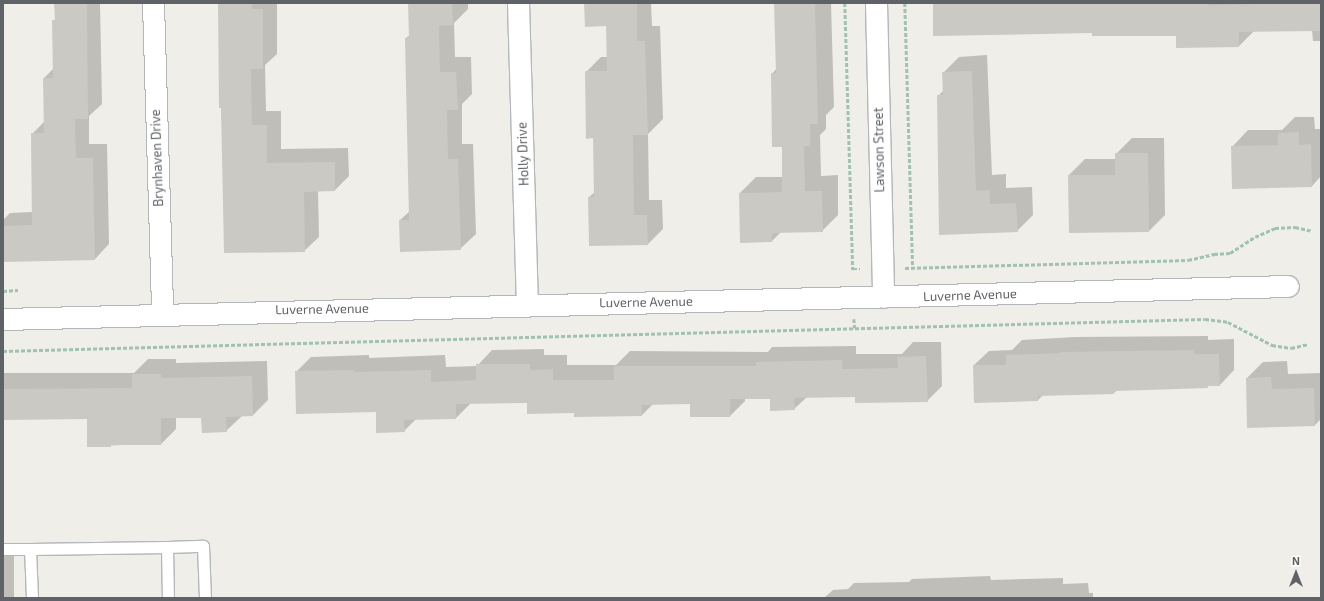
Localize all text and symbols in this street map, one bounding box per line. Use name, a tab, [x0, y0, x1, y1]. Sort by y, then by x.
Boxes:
street label: Lawson Street	[870, 107, 888, 193]
street label: Brynhaven Drive	[148, 109, 166, 207]
street label: Holly Drive	[514, 122, 532, 186]
street label: Luverne Avenue	[923, 286, 1017, 304]
street label: Luverne Avenue	[599, 293, 693, 311]
street label: Luverne Avenue	[275, 300, 369, 318]
north arrow	[1276, 553, 1316, 593]
text: N	[1292, 554, 1300, 567]

